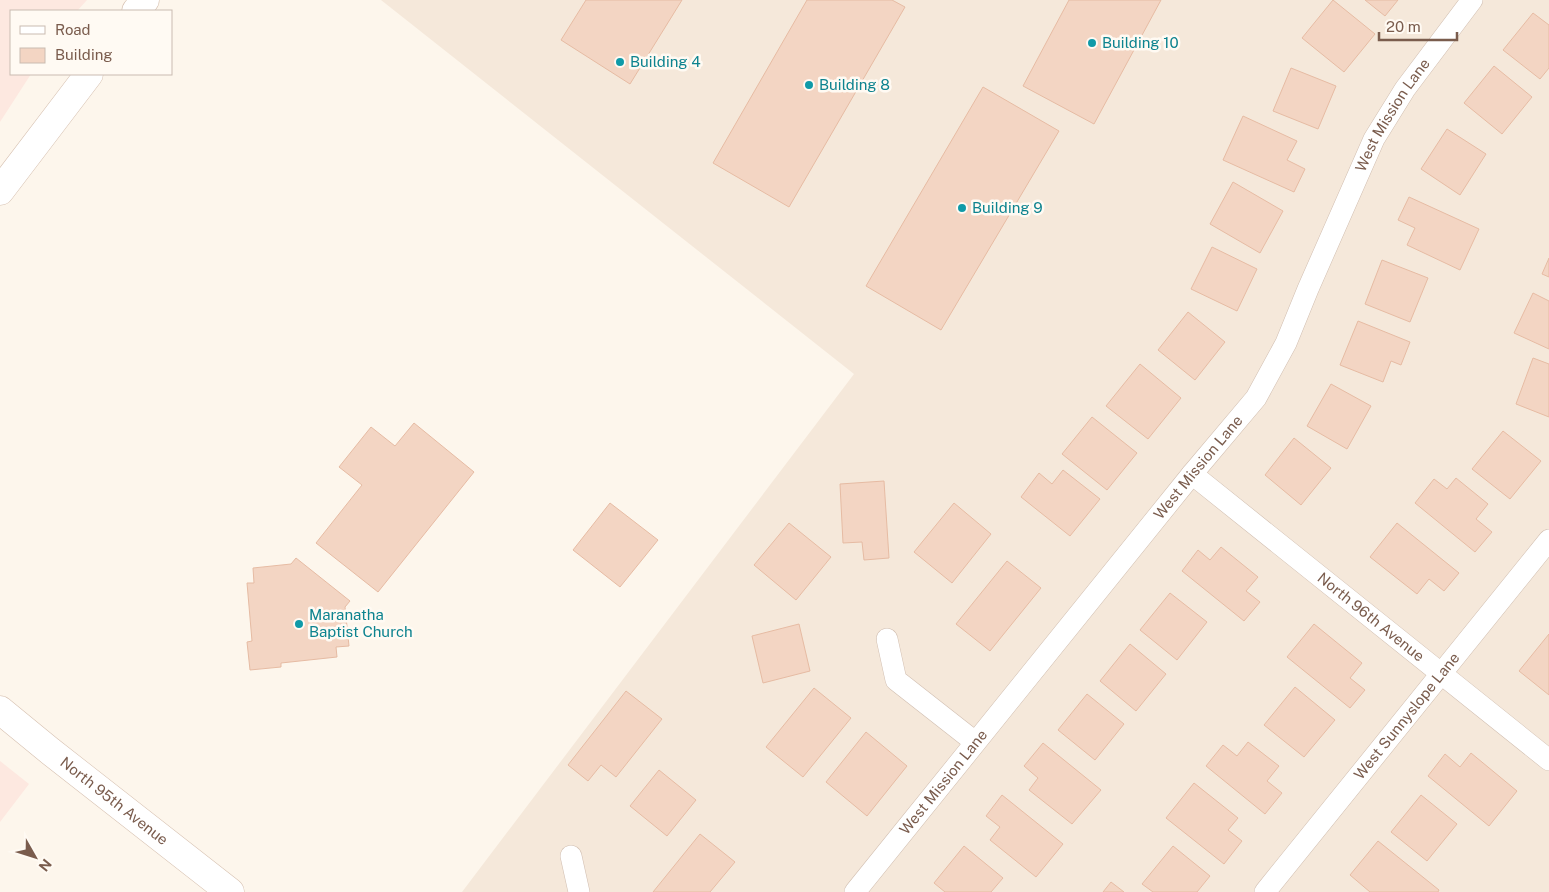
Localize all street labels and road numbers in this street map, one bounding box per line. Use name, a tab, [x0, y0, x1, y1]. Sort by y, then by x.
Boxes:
street label: West Mission Lane	[1352, 55, 1433, 174]
street label: West Mission Lane	[1150, 412, 1246, 522]
street label: North 96th Avenue	[1314, 569, 1428, 665]
street label: West Sunnyslope Lane	[1350, 649, 1463, 783]
street label: West Mission Lane	[896, 726, 990, 838]
street label: North 95th Avenue	[57, 753, 172, 848]

